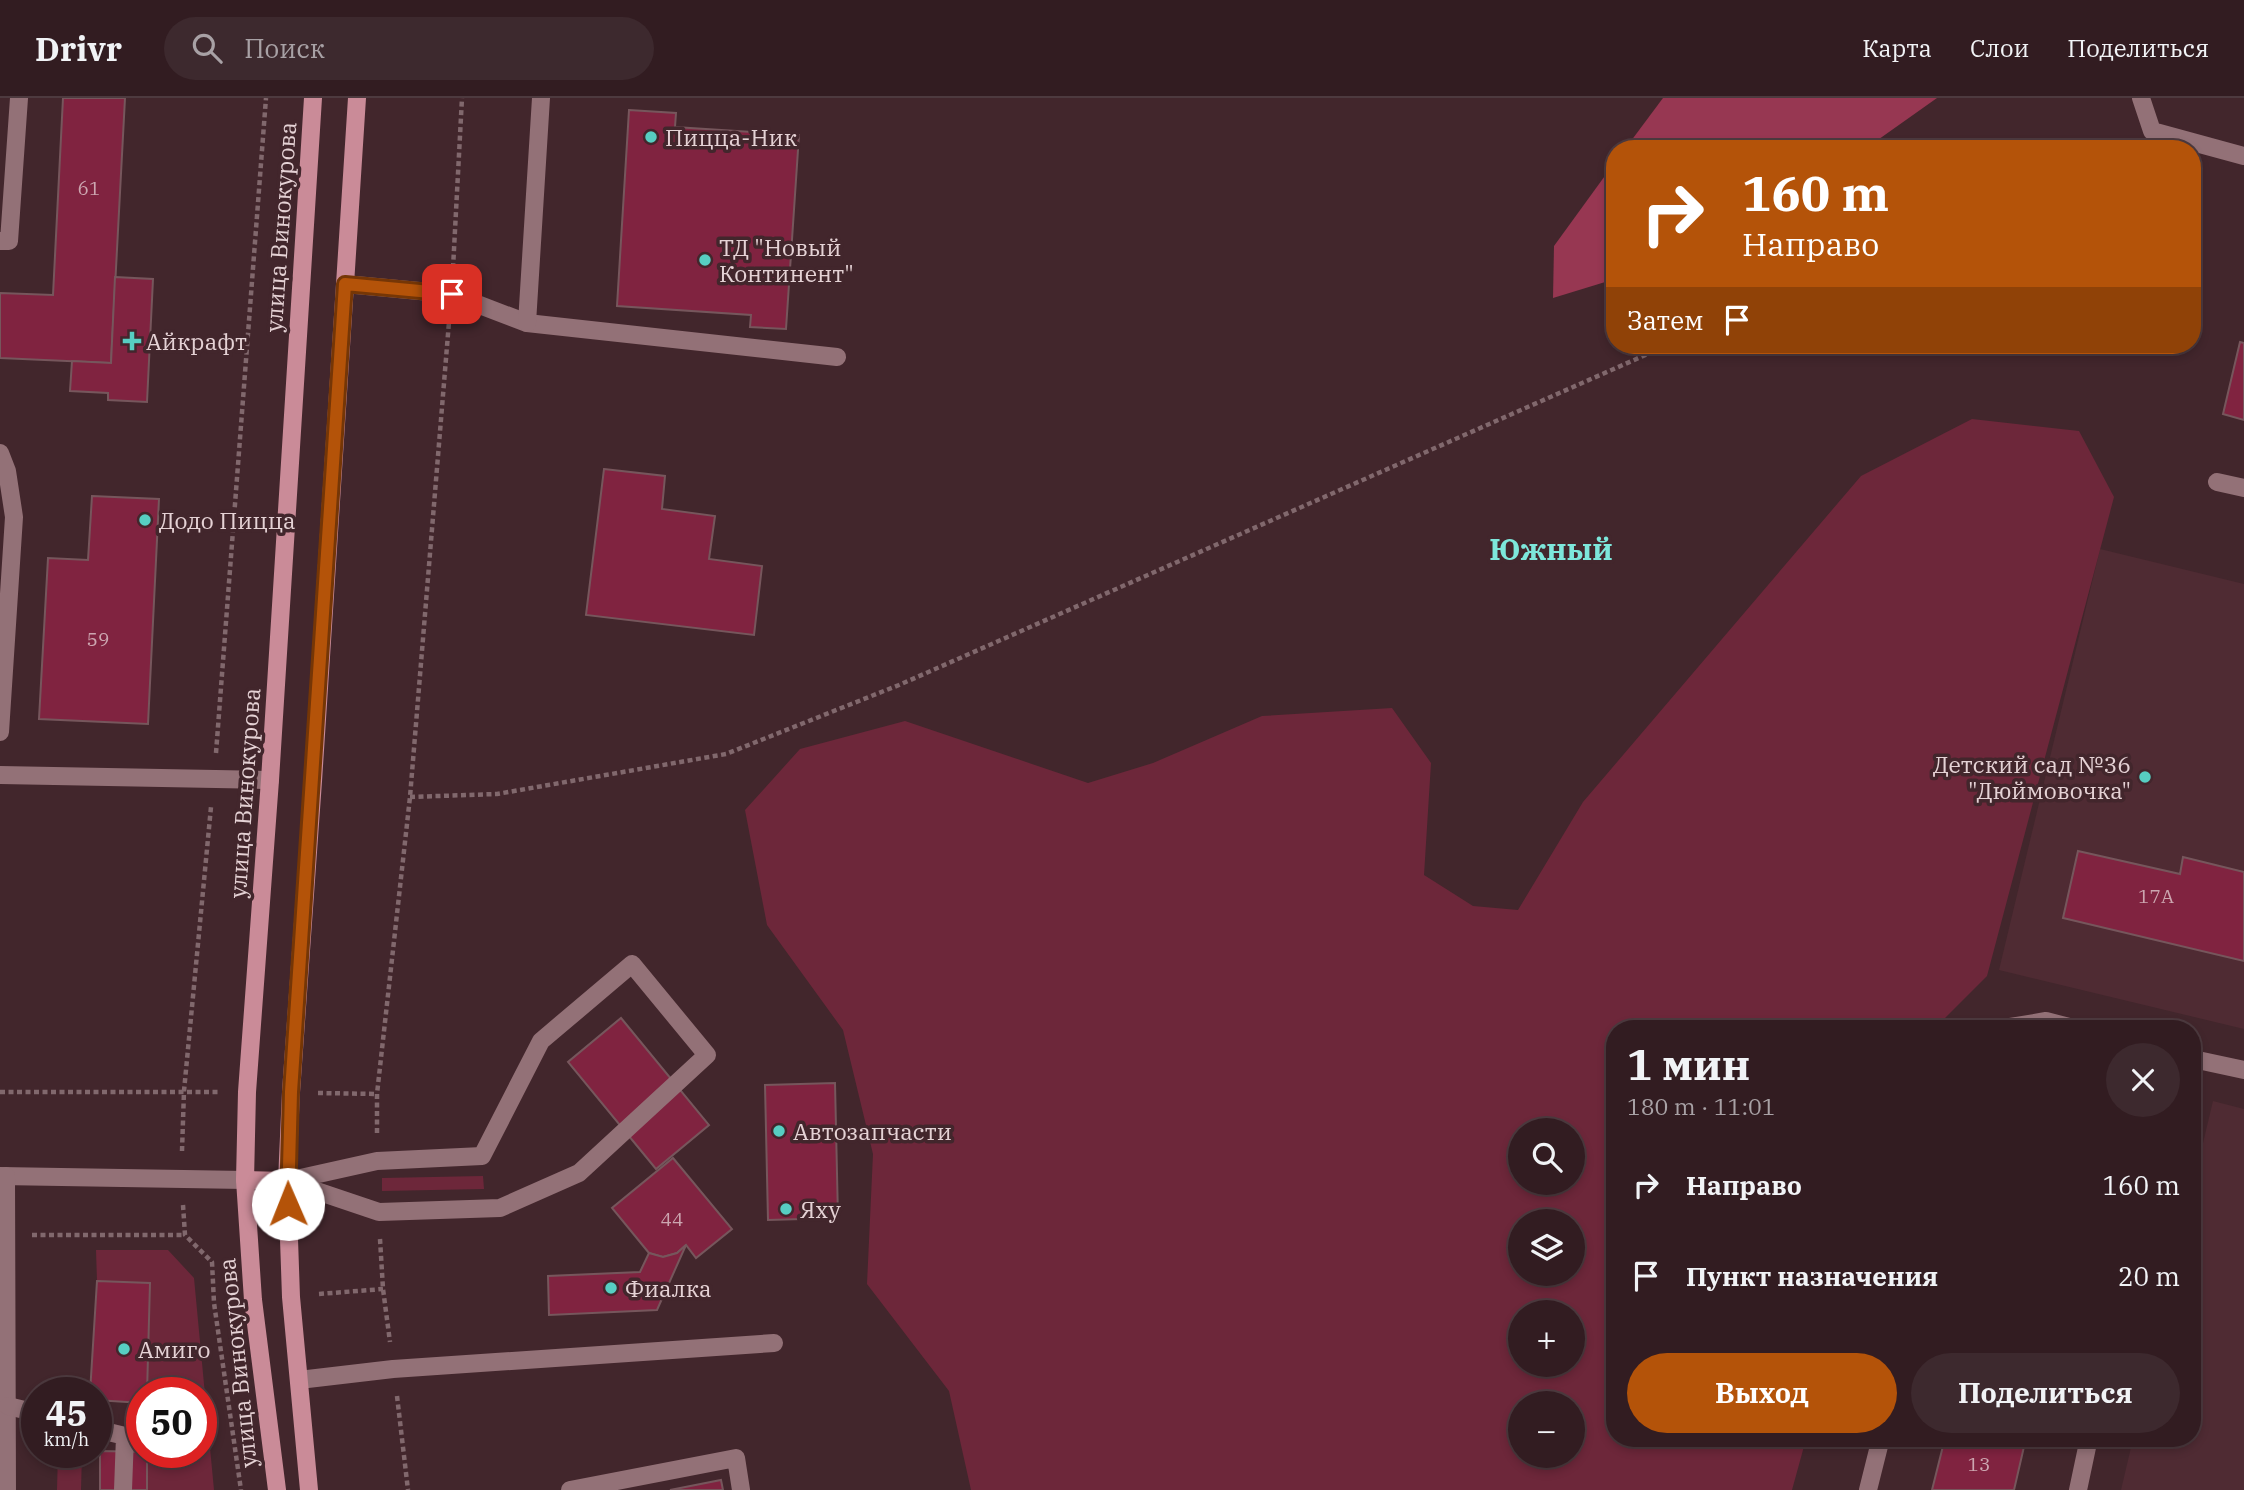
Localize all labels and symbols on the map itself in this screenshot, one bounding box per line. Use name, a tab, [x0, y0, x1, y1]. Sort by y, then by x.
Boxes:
street label: улица Винокурова	[258, 121, 302, 333]
place label: Пицца-Ник	[665, 122, 798, 152]
marker: Пицца-Ник	[643, 129, 659, 145]
house number: 61	[78, 176, 100, 200]
place label: ТД "Новый Континент"	[719, 232, 854, 288]
marker: ТД "Новый Континент"	[697, 252, 713, 268]
pin	[422, 264, 482, 324]
place label: Айкрафт	[146, 326, 247, 356]
marker: Айкрафт	[124, 333, 140, 349]
place label: Додо Пицца	[159, 505, 296, 535]
marker: Додо Пицца	[137, 512, 153, 528]
district label: Южный	[1489, 529, 1613, 568]
house number: 59	[87, 627, 109, 651]
street label: улица Винокурова	[222, 687, 266, 899]
place label: Детский сад №36 "Дюймовочка"	[1933, 749, 2131, 805]
marker: Детский сад №36 "Дюймовочка"	[2137, 769, 2153, 785]
house number: 17А	[2138, 884, 2174, 908]
place label: Автозапчасти	[793, 1116, 952, 1146]
marker: Автозапчасти	[771, 1123, 787, 1139]
position arrow	[251, 1167, 325, 1241]
place label: Яху	[800, 1194, 841, 1224]
marker: Яху	[778, 1201, 794, 1217]
house number: 44	[661, 1207, 683, 1231]
street label: улица Винокурова	[211, 1257, 263, 1469]
place label: Фиалка	[625, 1273, 712, 1303]
marker: Фиалка	[603, 1280, 619, 1296]
place label: Амиго	[138, 1334, 210, 1364]
marker: Амиго	[116, 1341, 132, 1357]
speed limit sign: 50	[126, 1377, 217, 1468]
house number: 13	[1968, 1452, 1990, 1476]

